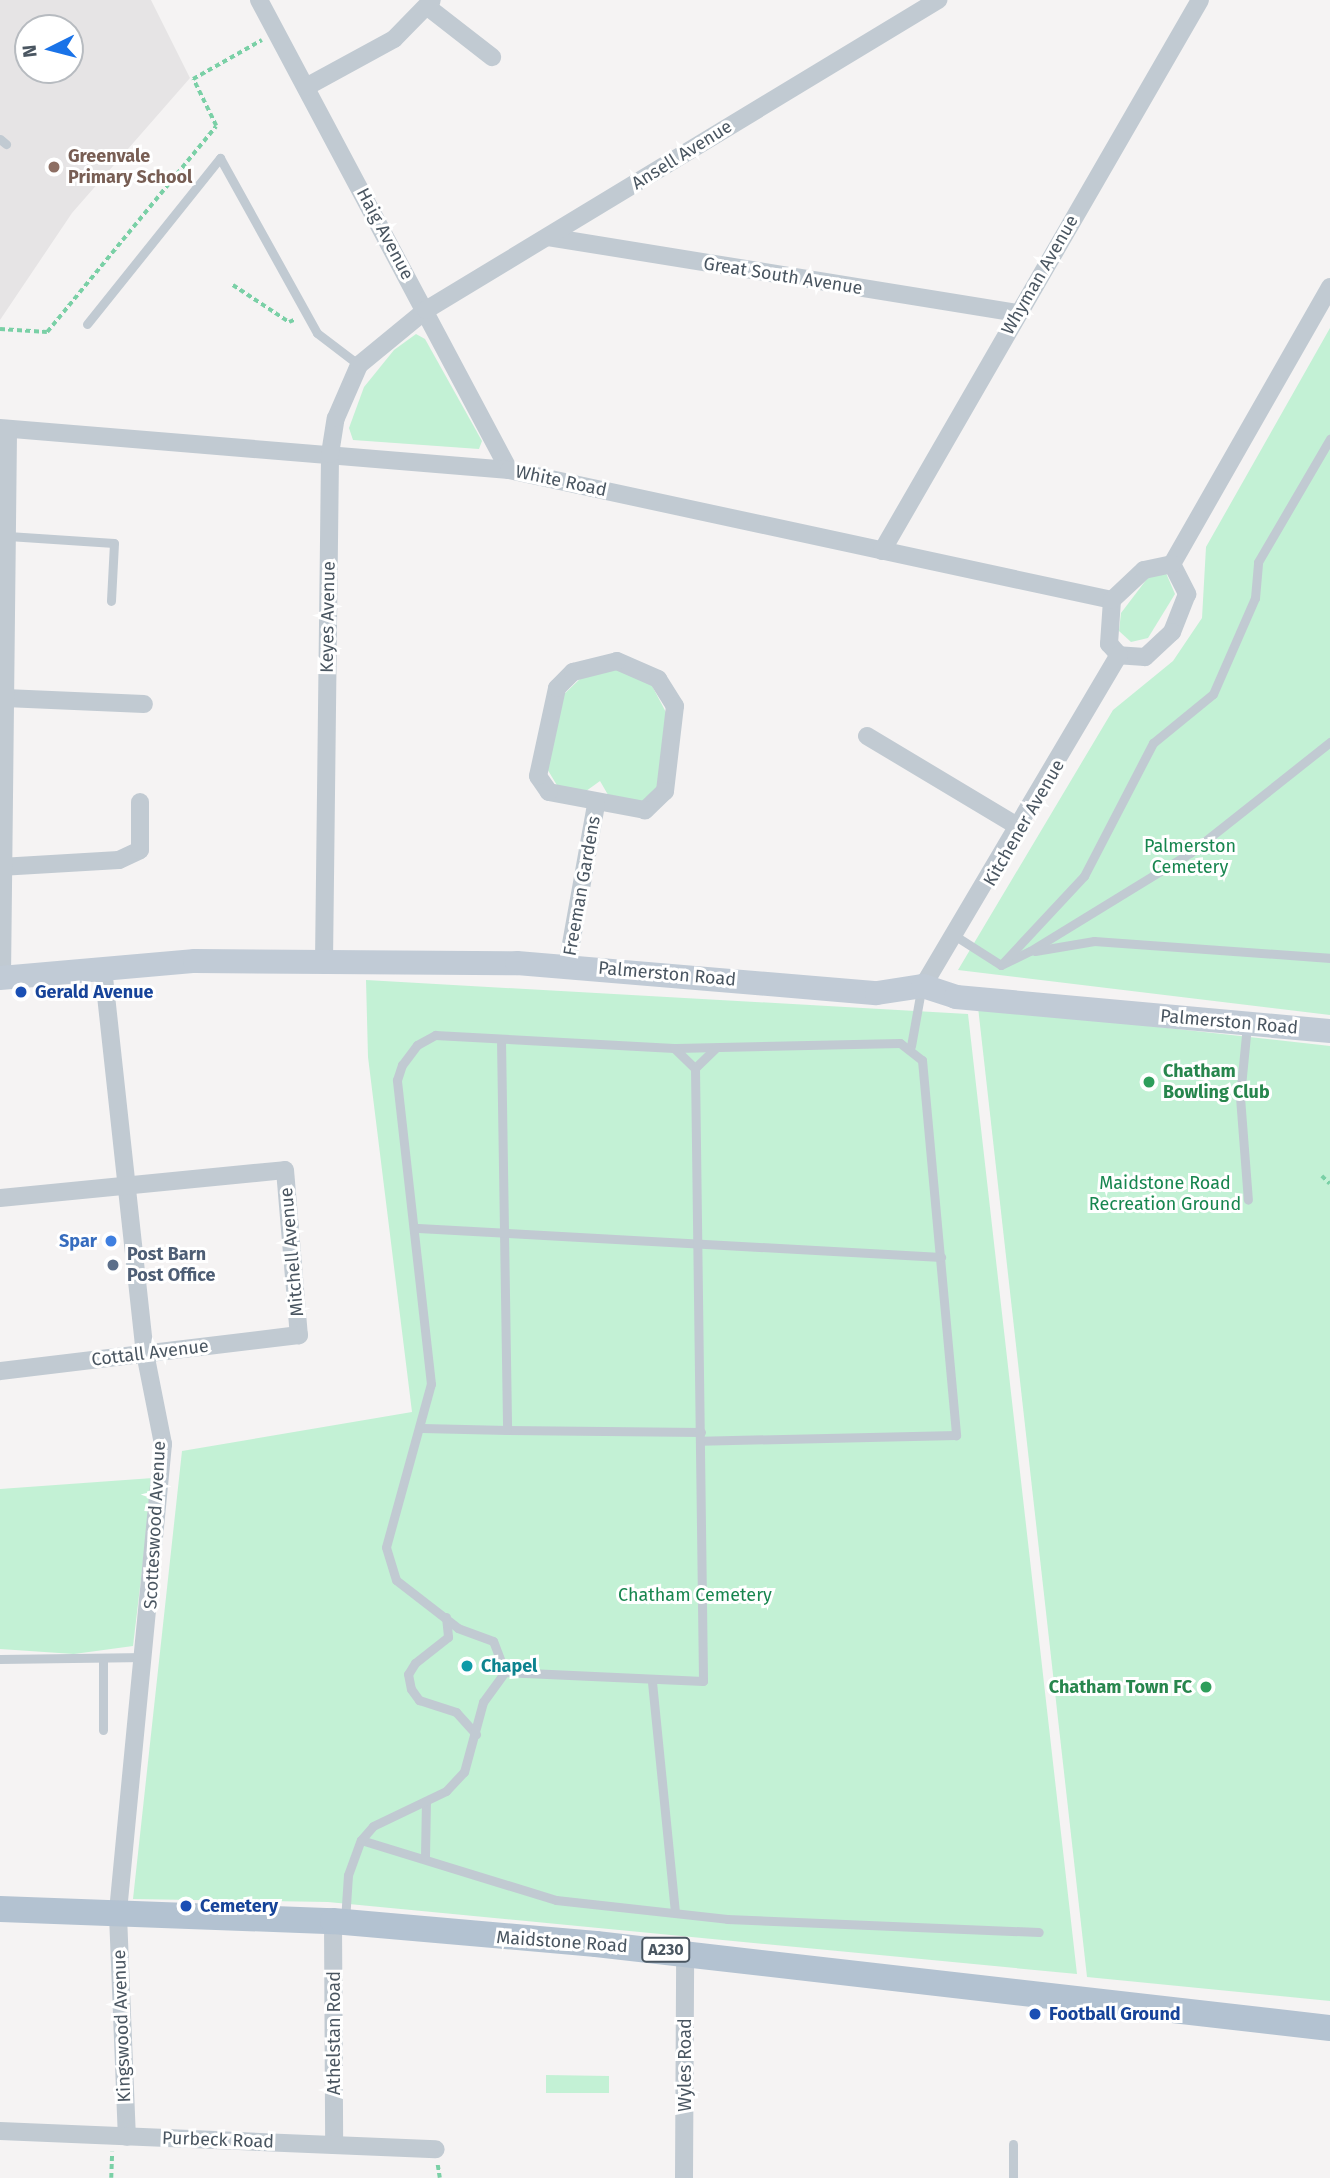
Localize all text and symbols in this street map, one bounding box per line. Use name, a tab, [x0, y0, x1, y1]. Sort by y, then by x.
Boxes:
north arrow	[14, 14, 84, 84]
text: N	[18, 44, 42, 59]
street label: Ansell Avenue	[628, 116, 736, 194]
place label: Greenvale Primary School	[68, 146, 192, 188]
marker: Greenvale Primary School	[46, 159, 62, 175]
street label: Haig Avenue	[352, 184, 418, 284]
street label: Whyman Avenue	[997, 211, 1083, 339]
street label: Great South Avenue	[702, 253, 864, 299]
street label: White Road	[513, 461, 609, 501]
street label: Keyes Avenue	[316, 561, 340, 673]
street label: Kitchener Avenue	[979, 756, 1069, 890]
street label: Freeman Gardens	[559, 814, 605, 958]
park label: Palmerston Cemetery	[1144, 836, 1236, 878]
street label: Palmerston Road	[597, 957, 737, 991]
place label: Gerald Avenue	[35, 981, 153, 1003]
marker: Gerald Avenue	[13, 984, 29, 1000]
street label: Palmerston Road	[1159, 1005, 1299, 1039]
place label: Chatham Bowling Club	[1163, 1061, 1270, 1104]
marker: Chatham Bowling Club	[1141, 1074, 1157, 1090]
park label: Maidstone Road Recreation Ground	[1089, 1173, 1241, 1216]
street label: Mitchell Avenue	[276, 1187, 308, 1317]
place label: Spar	[59, 1230, 97, 1252]
marker: Spar	[103, 1233, 119, 1249]
place label: Post Barn Post Office	[127, 1244, 216, 1286]
marker: Post Barn Post Office	[105, 1257, 121, 1273]
street label: Cottall Avenue	[90, 1335, 210, 1371]
street label: Scotteswood Avenue	[140, 1440, 170, 1610]
park label: Chatham Cemetery	[618, 1584, 772, 1606]
place label: Chapel	[481, 1655, 537, 1677]
marker: Chapel	[459, 1658, 475, 1674]
place label: Chatham Town FC	[1049, 1676, 1192, 1698]
marker: Chatham Town FC	[1198, 1679, 1214, 1695]
place label: Cemetery	[200, 1895, 278, 1917]
marker: Cemetery	[178, 1898, 194, 1914]
street label: Maidstone Road	[496, 1927, 628, 1957]
road number: A230	[640, 1938, 692, 1962]
street label: Kingswood Avenue	[109, 1949, 135, 2103]
street label: Athelstan Road	[323, 1971, 345, 2095]
place label: Football Ground	[1049, 2003, 1181, 2025]
marker: Football Ground	[1027, 2006, 1043, 2022]
street label: Wyles Road	[674, 2018, 696, 2112]
street label: Purbeck Road	[162, 2127, 274, 2153]

